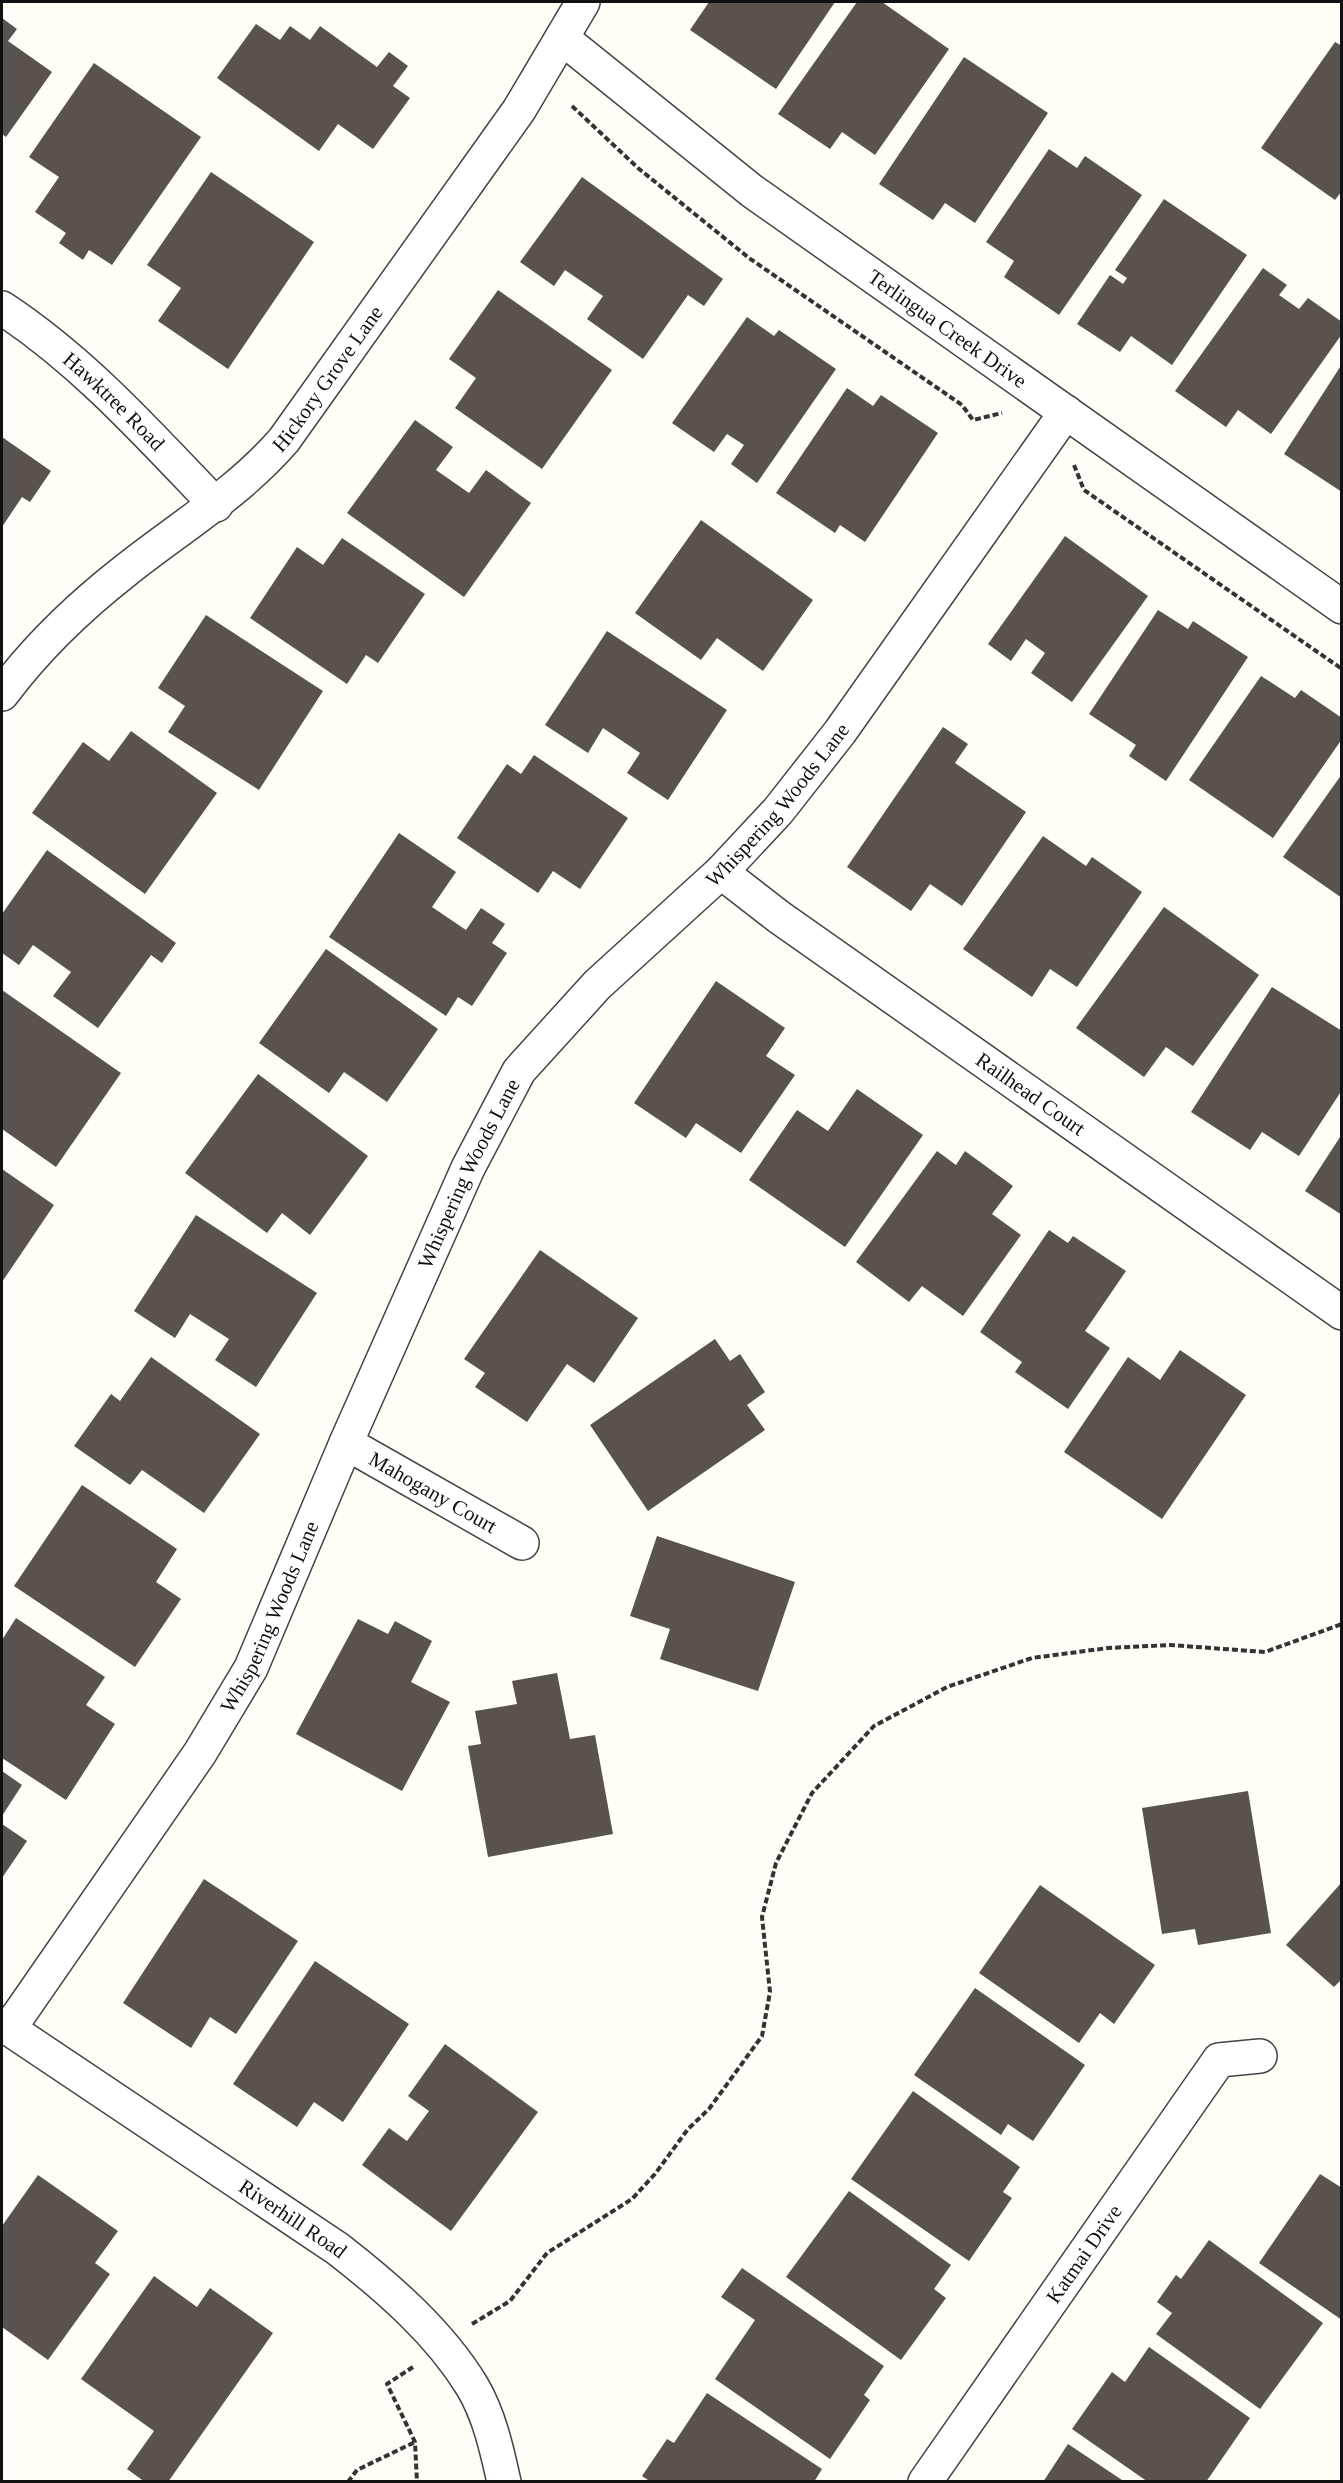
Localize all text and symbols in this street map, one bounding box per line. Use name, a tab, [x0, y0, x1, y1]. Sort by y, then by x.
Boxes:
street label: Terlingua Creek Drive	[863, 265, 1031, 393]
street label: Hickory Grove Lane	[267, 301, 388, 457]
street label: Hawktree Road	[58, 347, 170, 456]
street label: Whispering Woods Lane	[701, 719, 854, 892]
street label: Railhead Court	[971, 1047, 1090, 1141]
street label: Whispering Woods Lane	[413, 1075, 525, 1272]
street label: Mahogany Court	[365, 1447, 501, 1538]
street label: Whispering Woods Lane	[215, 1518, 324, 1717]
street label: Riverhill Road	[234, 2174, 352, 2264]
street label: Katmai Drive	[1041, 2200, 1127, 2308]

